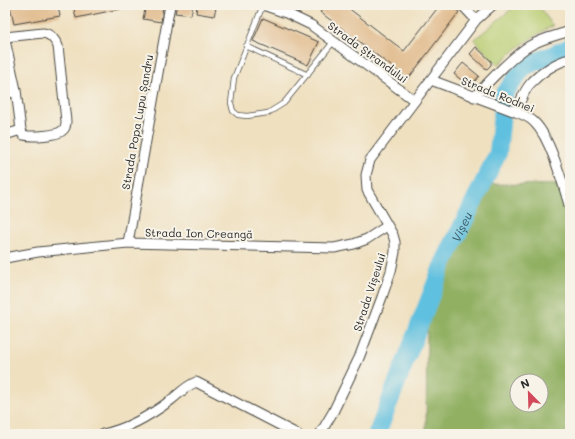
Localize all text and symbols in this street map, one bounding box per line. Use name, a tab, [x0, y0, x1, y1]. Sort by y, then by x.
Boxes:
street label: Strada Ștrandului	[324, 18, 411, 87]
street label: Strada Popa Lupu Șandru	[118, 53, 157, 191]
street label: Strada Rodnei	[459, 73, 537, 115]
water label: Vișeu	[447, 209, 476, 244]
street label: Strada Ion Creangă	[145, 225, 253, 241]
street label: Strada Vișeului	[349, 251, 389, 333]
north arrow	[509, 373, 549, 413]
text: N	[518, 375, 532, 392]

